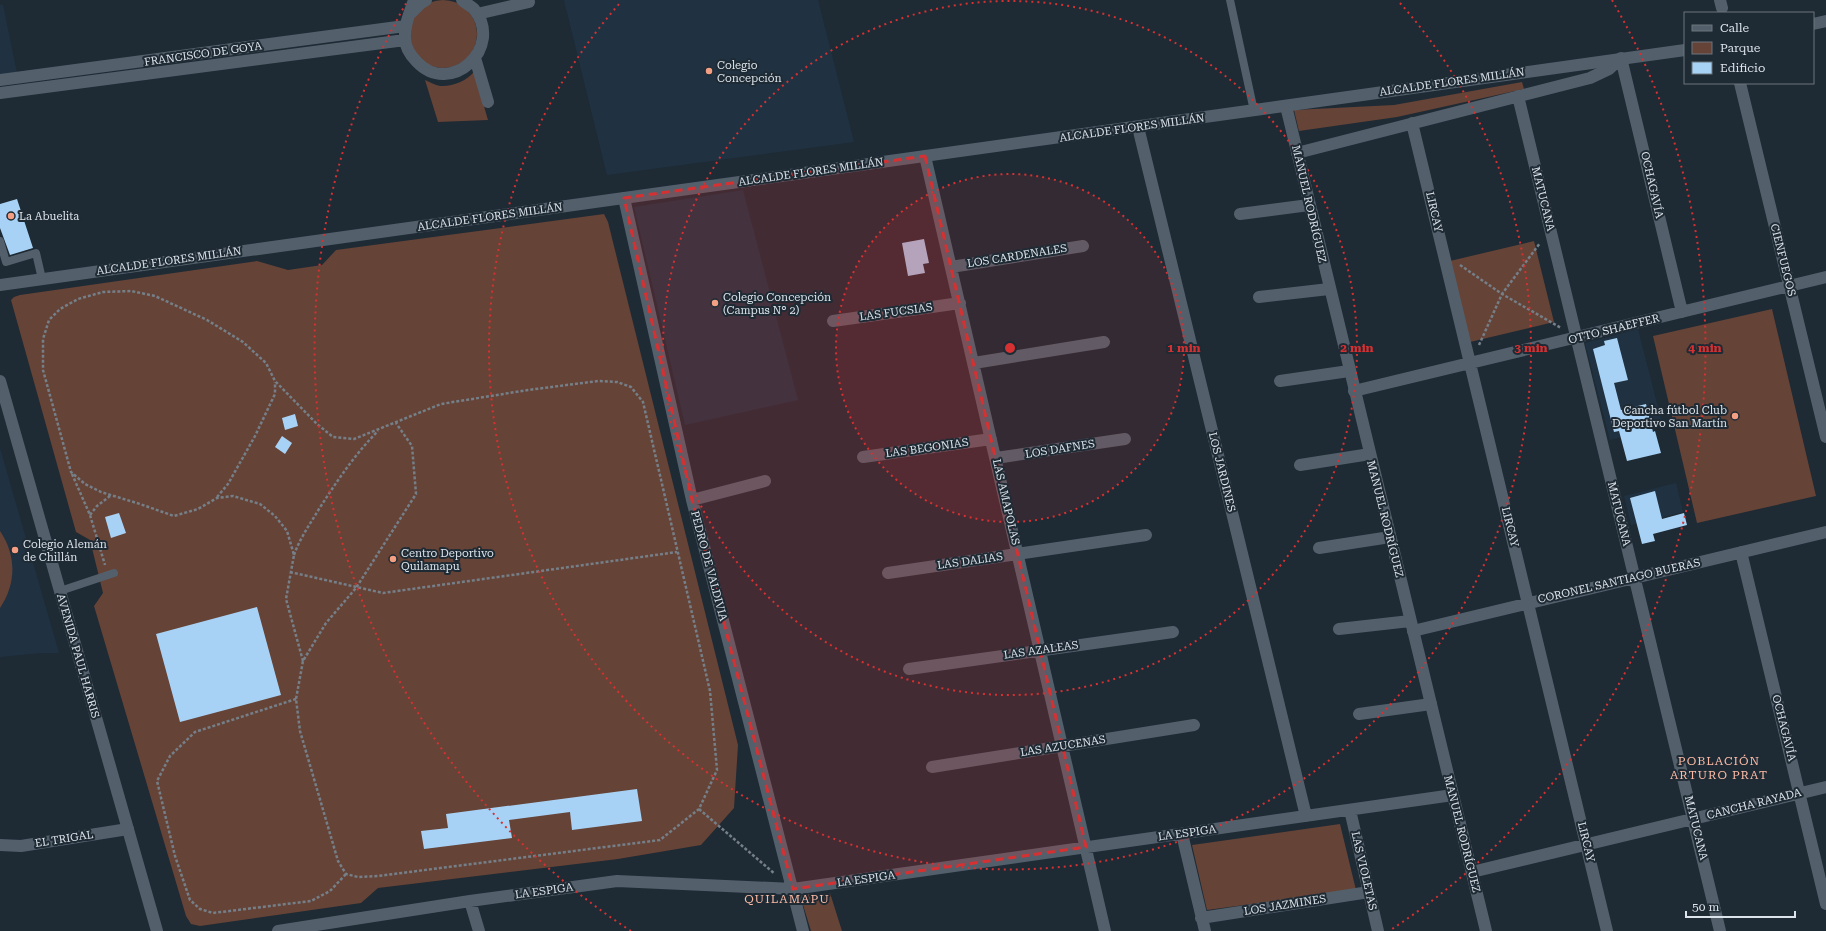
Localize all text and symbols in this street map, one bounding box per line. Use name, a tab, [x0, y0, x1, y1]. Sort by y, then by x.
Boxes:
legend	[1684, 12, 1814, 84]
text: Calle	[1720, 21, 1750, 35]
street label: FRANCISCO DE GOYA	[143, 39, 263, 69]
text: Parque	[1720, 41, 1761, 55]
place label: Colegio Concepción	[717, 59, 782, 85]
text: Edificio	[1720, 61, 1765, 75]
street label: ALCALDE FLORES MILLÁN	[1378, 64, 1526, 99]
marker: Colegio Concepción	[704, 66, 714, 76]
street label: ALCALDE FLORES MILLÁN	[1058, 110, 1206, 145]
street label: MANUEL RODRÍGUEZ	[1289, 144, 1330, 264]
street label: OCHAGAVÍA	[1638, 150, 1667, 220]
street label: ALCALDE FLORES MILLÁN	[737, 154, 885, 189]
street label: MATUCANA	[1529, 165, 1557, 233]
street label: LIRCAY	[1423, 191, 1445, 234]
street label: ALCALDE FLORES MILLÁN	[416, 199, 564, 234]
place label: La Abuelita	[19, 210, 79, 223]
marker: La Abuelita	[6, 211, 16, 221]
street label: CIENFUEGOS	[1768, 222, 1798, 298]
street label: LOS CARDENALES	[966, 242, 1068, 270]
street label: ALCALDE FLORES MILLÁN	[95, 243, 243, 278]
place label: Colegio Concepción (Campus N° 2)	[723, 291, 831, 317]
marker: Colegio Concepción (Campus N° 2)	[710, 298, 720, 308]
street label: LAS FUCSIAS	[859, 300, 933, 324]
street label: OTTO SHAEFFER	[1567, 311, 1661, 347]
centre of rings	[1003, 341, 1017, 355]
text: 1 min	[1167, 341, 1201, 355]
text: 2 min	[1340, 341, 1374, 355]
text: 3 min	[1514, 341, 1548, 355]
text: 4 min	[1688, 341, 1722, 355]
place label: Cancha fútbol Club Deportivo San Martín	[1612, 404, 1727, 430]
marker: Cancha fútbol Club Deportivo San Martín	[1730, 411, 1740, 421]
street label: LOS JARDINES	[1206, 431, 1238, 513]
street label: LAS BEGONIAS	[885, 436, 969, 460]
street label: LOS DAFNES	[1024, 437, 1096, 461]
street label: LAS AMAPOLAS	[990, 458, 1022, 546]
street label: MANUEL RODRÍGUEZ	[1364, 459, 1407, 579]
street label: MATUCANA	[1605, 480, 1633, 548]
street label: LIRCAY	[1499, 506, 1521, 549]
street label: PEDRO DE VALDIVIA	[688, 509, 730, 623]
place label: Colegio Alemán de Chillán	[23, 538, 107, 564]
marker: Colegio Alemán de Chillán	[10, 545, 20, 555]
place label: Centro Deportivo Quilamapu	[401, 547, 494, 573]
street label: LAS DALIAS	[936, 550, 1004, 572]
marker: Centro Deportivo Quilamapu	[388, 554, 398, 564]
street label: CORONEL SANTIAGO BUERAS	[1536, 556, 1702, 606]
street label: AVENIDA PAUL HARRIS	[54, 592, 102, 720]
street label: LAS AZALEAS	[1003, 638, 1079, 662]
street label: OCHAGAVÍA	[1769, 693, 1800, 763]
street label: LAS AZUCENAS	[1019, 733, 1107, 759]
district label: POBLACIÓN ARTURO PRAT	[1670, 754, 1768, 782]
street label: MANUEL RODRÍGUEZ	[1441, 774, 1484, 894]
street label: CANCHA RAYADA	[1705, 786, 1803, 822]
street label: MATUCANA	[1682, 794, 1710, 862]
street label: LIRCAY	[1575, 821, 1597, 864]
street label: LA ESPIGA	[1157, 822, 1217, 844]
street label: EL TRIGAL	[34, 828, 94, 850]
street label: LAS VIOLETAS	[1349, 830, 1379, 912]
street label: LA ESPIGA	[836, 868, 896, 890]
street label: LA ESPIGA	[514, 880, 574, 902]
district label: QUILAMAPU	[744, 892, 830, 906]
street label: LOS JAZMINES	[1243, 892, 1327, 918]
scale bar	[1686, 893, 1795, 919]
text: 50 m	[1692, 900, 1719, 914]

